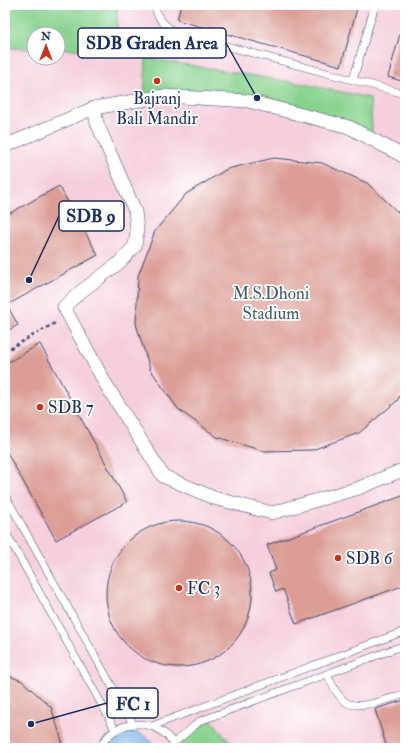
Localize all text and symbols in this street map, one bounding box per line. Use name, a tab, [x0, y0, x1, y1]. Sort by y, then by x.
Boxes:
north arrow	[26, 26, 66, 66]
callout: SDB Graden Area	[78, 28, 226, 58]
text: N	[40, 30, 52, 43]
text: SDB Graden Area	[86, 32, 218, 55]
marker: Bajranj Bali Mandir	[152, 76, 162, 86]
place label: Bajranj Bali Mandir	[116, 88, 199, 129]
callout: SDB 9	[59, 201, 124, 231]
text: SDB 9	[66, 205, 116, 228]
park label: M.S.Dhoni Stadium	[233, 283, 310, 324]
place label: SDB 7	[48, 397, 94, 418]
marker: SDB 7	[35, 402, 45, 412]
place label: SDB 6	[346, 548, 394, 569]
marker: SDB 6	[333, 553, 343, 563]
place label: FC 3	[187, 578, 220, 599]
marker: FC 3	[174, 583, 184, 593]
callout: FC 1	[107, 688, 158, 718]
text: FC 1	[116, 693, 150, 716]

